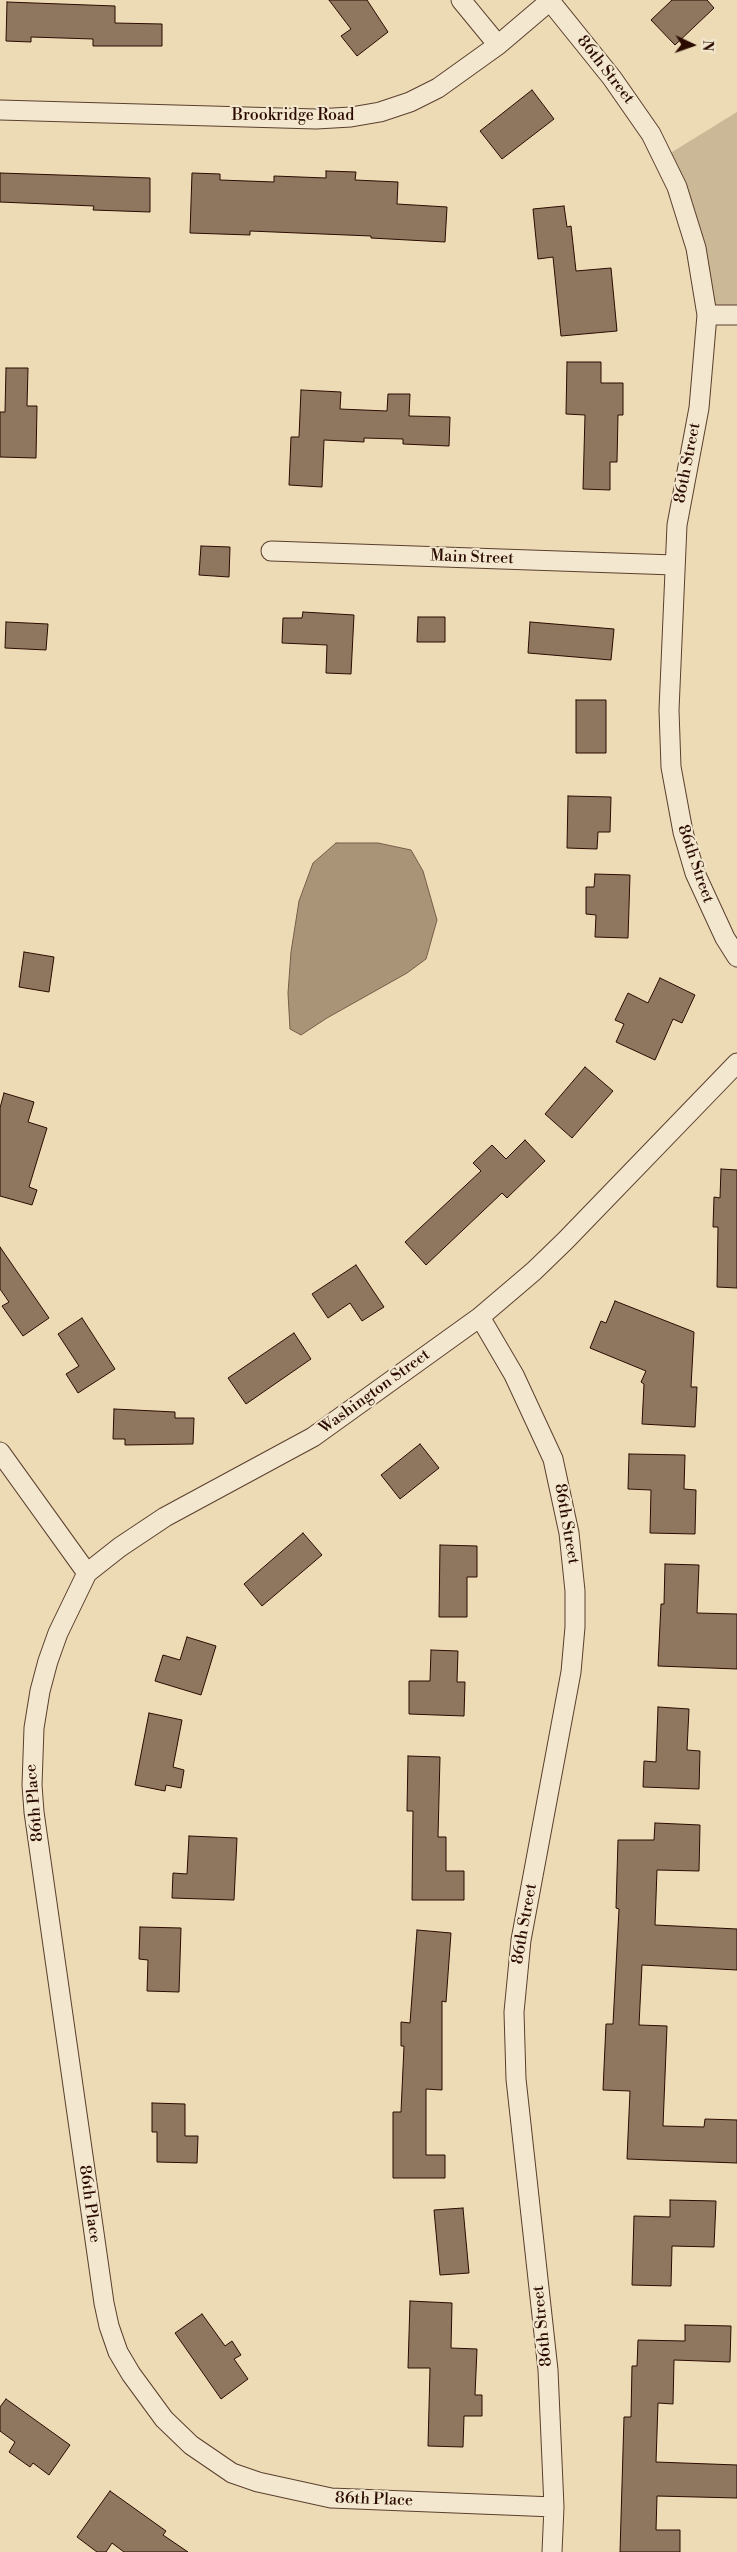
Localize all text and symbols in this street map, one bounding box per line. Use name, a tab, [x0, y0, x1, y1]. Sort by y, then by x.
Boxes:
north arrow	[667, 20, 717, 70]
street label: 86th Street	[572, 32, 638, 108]
text: N	[698, 40, 716, 52]
street label: Brookridge Road	[232, 106, 354, 126]
street label: 86th Street	[671, 421, 705, 505]
street label: Main Street	[430, 547, 514, 569]
street label: 86th Street	[673, 822, 717, 906]
street label: Washington Street	[316, 1345, 434, 1439]
street label: 86th Street	[549, 1482, 583, 1566]
street label: 86th Place	[22, 1763, 48, 1843]
street label: 86th Street	[508, 1882, 542, 1966]
street label: 86th Place	[74, 2164, 104, 2244]
street label: 86th Street	[529, 2284, 557, 2368]
street label: 86th Place	[335, 2489, 413, 2511]

